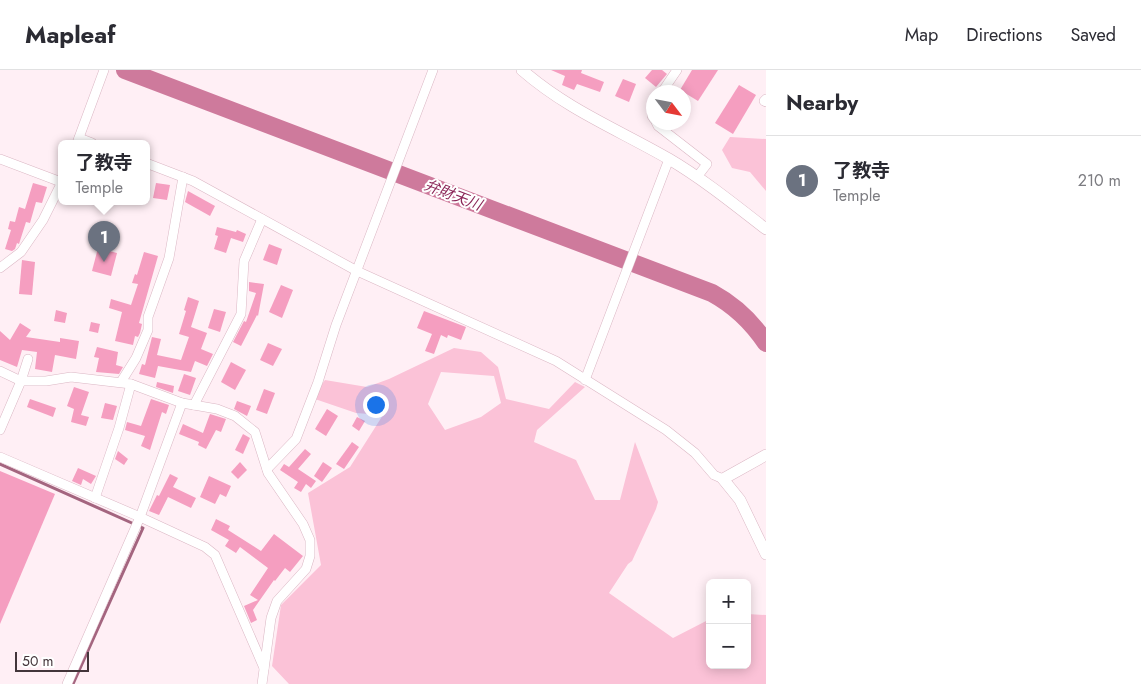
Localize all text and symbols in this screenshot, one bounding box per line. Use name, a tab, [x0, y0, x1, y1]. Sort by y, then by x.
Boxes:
text: Mapleaf	[25, 17, 116, 52]
text: Map	[905, 22, 938, 48]
text: Directions	[966, 22, 1042, 48]
text: Saved	[1070, 22, 1116, 48]
north arrow	[646, 85, 691, 130]
text: Nearby	[786, 88, 858, 118]
popup	[58, 140, 150, 205]
text: 了教寺	[75, 149, 133, 176]
text: 了教寺	[833, 157, 890, 184]
text: 1	[798, 169, 806, 192]
text: 210 m	[1078, 169, 1121, 192]
water label: 弁財天川	[421, 174, 487, 217]
text: Temple	[75, 176, 123, 199]
text: Temple	[833, 184, 881, 207]
pin: 1	[88, 221, 120, 262]
your location	[363, 392, 389, 418]
map controls	[706, 579, 751, 669]
button: +	[706, 579, 751, 624]
button: −	[706, 624, 751, 669]
scale bar	[15, 649, 89, 672]
text: 50 m	[22, 651, 53, 671]

